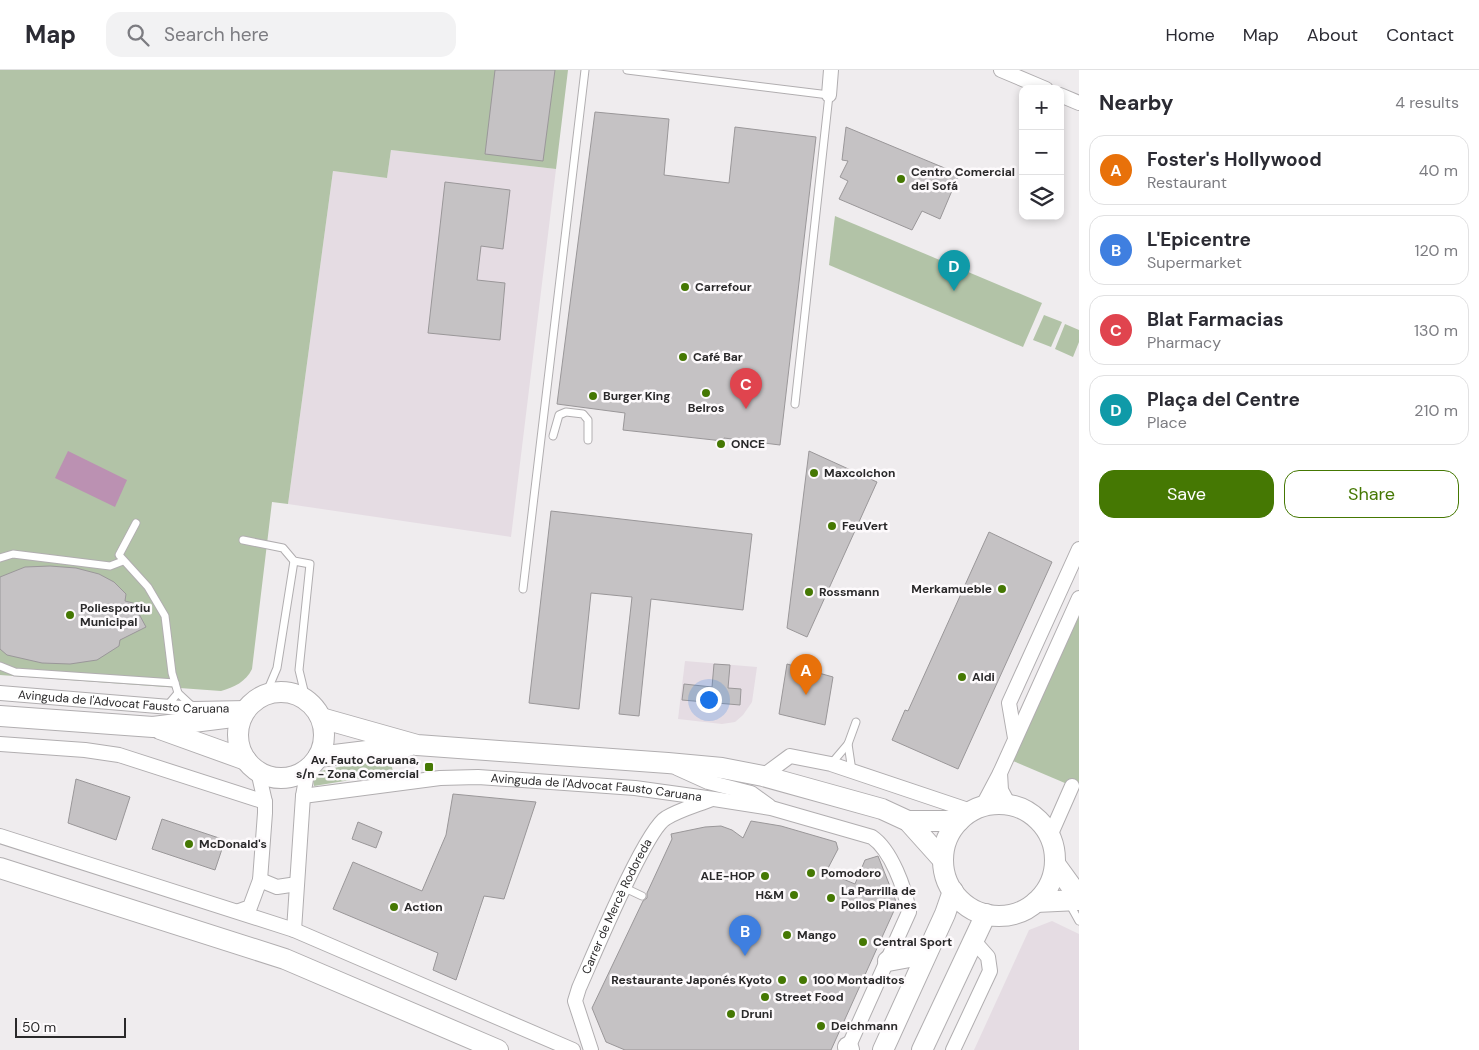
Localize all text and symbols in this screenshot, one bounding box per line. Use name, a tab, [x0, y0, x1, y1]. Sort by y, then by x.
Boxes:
search box	[106, 12, 456, 57]
text: Map	[25, 19, 76, 50]
icon: search	[124, 21, 152, 49]
text: Search here	[164, 22, 269, 47]
text: Home	[1165, 23, 1215, 47]
text: Map	[1243, 23, 1279, 47]
text: About	[1307, 23, 1358, 47]
text: Contact	[1386, 23, 1454, 47]
map controls	[1019, 85, 1064, 220]
button: +	[1019, 85, 1064, 130]
text: Nearby	[1099, 89, 1173, 117]
text: 4 results	[1395, 92, 1459, 113]
button: −	[1019, 130, 1064, 175]
text: Foster's Hollywood	[1147, 147, 1322, 172]
text: A	[1110, 160, 1122, 181]
text: 40 m	[1419, 160, 1458, 181]
place label: Centro Comercial del Sofá	[911, 164, 1015, 194]
text: Restaurant	[1147, 172, 1227, 193]
marker: Centro Comercial del Sofá	[895, 173, 907, 185]
button: layers	[1019, 175, 1064, 220]
text: L'Epicentre	[1147, 227, 1251, 252]
text: B	[1111, 240, 1121, 261]
text: 120 m	[1414, 240, 1458, 261]
pin: D	[938, 250, 970, 291]
text: Supermarket	[1147, 252, 1242, 273]
place label: Carrefour	[695, 279, 752, 295]
marker: Carrefour	[679, 281, 691, 293]
text: Blat Farmacias	[1147, 307, 1284, 332]
text: C	[1110, 320, 1122, 341]
text: 130 m	[1414, 320, 1458, 341]
text: Pharmacy	[1147, 332, 1221, 353]
place label: Café Bar	[693, 349, 743, 365]
marker: Café Bar	[677, 351, 689, 363]
pin: C	[730, 368, 762, 409]
marker: Belros	[700, 387, 712, 399]
text: Plaça del Centre	[1147, 387, 1300, 412]
place label: Burger King	[603, 388, 670, 404]
marker: Burger King	[587, 390, 599, 402]
place label: Belros	[688, 400, 724, 416]
text: D	[1110, 400, 1122, 421]
text: 210 m	[1414, 400, 1458, 421]
text: Place	[1147, 412, 1187, 433]
place label: ONCE	[731, 436, 765, 452]
marker: ONCE	[715, 438, 727, 450]
place label: Maxcolchon	[824, 465, 895, 481]
marker: Maxcolchon	[808, 467, 820, 479]
button: Save	[1099, 470, 1274, 518]
button: Share	[1284, 470, 1459, 518]
place label: FeuVert	[842, 518, 888, 534]
marker: FeuVert	[826, 520, 838, 532]
place label: Merkamueble	[911, 581, 992, 597]
marker: Merkamueble	[996, 583, 1008, 595]
place label: Rossmann	[819, 584, 879, 600]
marker: Rossmann	[803, 586, 815, 598]
place label: Poliesportiu Municipal	[80, 600, 150, 630]
marker: Poliesportiu Municipal	[64, 609, 76, 621]
pin: A	[790, 654, 822, 695]
place label: Aldi	[972, 669, 995, 685]
marker: Aldi	[956, 671, 968, 683]
street label: Avinguda de l'Advocat Fausto Caruana	[17, 687, 229, 717]
your location	[696, 687, 722, 713]
place label: Av. Fauto Caruana, s/n - Zona Comercial	[296, 752, 419, 782]
marker: Av. Fauto Caruana, s/n - Zona Comercial	[423, 761, 435, 773]
street label: Avinguda de l'Advocat Fausto Caruana	[490, 770, 703, 805]
place label: McDonald's	[199, 836, 267, 852]
street label: Carrer de Mercè Rodoreda	[578, 836, 656, 977]
marker: McDonald's	[183, 838, 195, 850]
place label: Pomodoro	[821, 865, 881, 881]
marker: Pomodoro	[805, 867, 817, 879]
place label: ALE-HOP	[701, 868, 755, 884]
marker: ALE-HOP	[759, 870, 771, 882]
place label: La Parrilla de Pollos Planes	[841, 883, 917, 913]
place label: H&M	[755, 887, 784, 903]
marker: H&M	[788, 889, 800, 901]
marker: La Parrilla de Pollos Planes	[825, 892, 837, 904]
place label: Action	[404, 899, 443, 915]
marker: Action	[388, 901, 400, 913]
pin: B	[729, 915, 761, 956]
place label: Mango	[797, 927, 836, 943]
marker: Mango	[781, 929, 793, 941]
place label: Central Sport	[873, 934, 952, 950]
marker: Central Sport	[857, 936, 869, 948]
place label: Restaurante Japonés Kyoto	[611, 972, 772, 988]
place label: 100 Montaditos	[813, 972, 905, 988]
marker: Restaurante Japonés Kyoto	[776, 974, 788, 986]
marker: 100 Montaditos	[797, 974, 809, 986]
place label: Street Food	[775, 989, 844, 1005]
marker: Street Food	[759, 991, 771, 1003]
place label: Druni	[741, 1006, 772, 1022]
marker: Druni	[725, 1008, 737, 1020]
scale bar	[15, 1015, 126, 1038]
text: 50 m	[22, 1018, 56, 1036]
place label: Deichmann	[831, 1018, 898, 1034]
marker: Deichmann	[815, 1020, 827, 1032]

